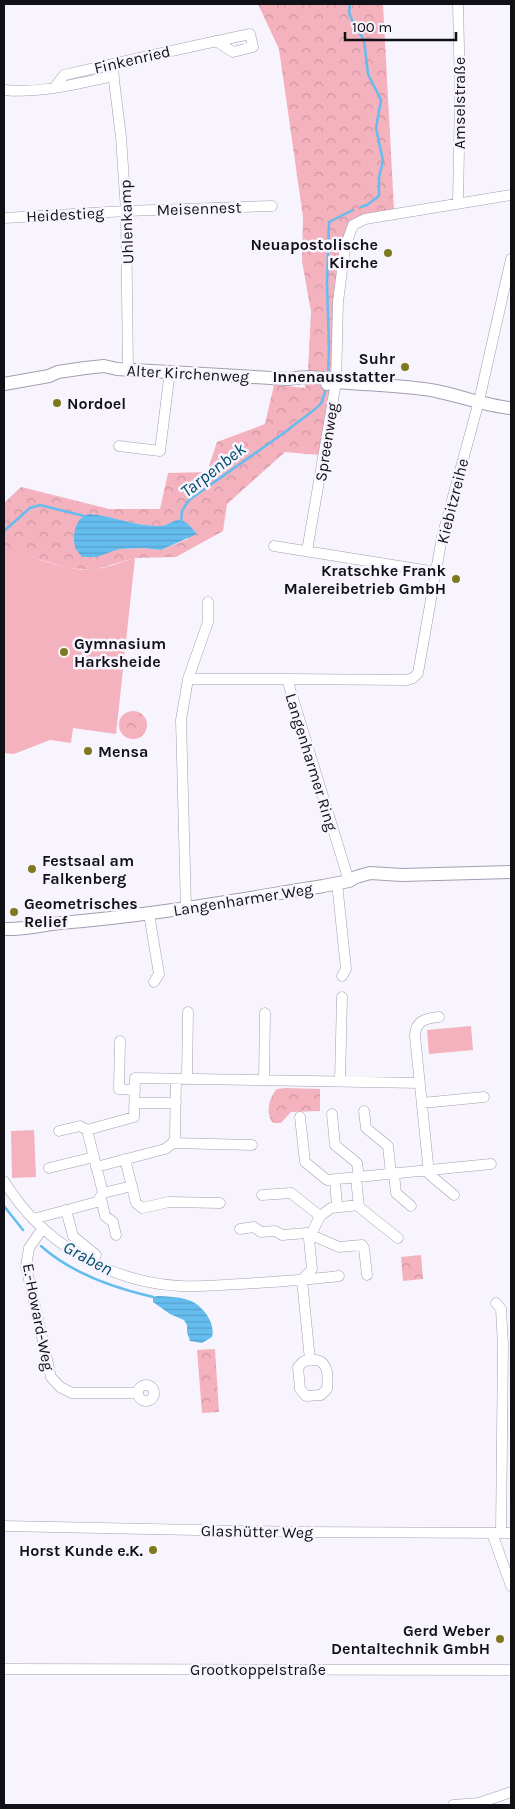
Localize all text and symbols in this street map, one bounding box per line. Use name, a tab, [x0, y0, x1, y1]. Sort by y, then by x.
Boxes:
scale bar	[345, 10, 456, 42]
text: 100 m	[352, 18, 392, 36]
street label: Finkenried	[92, 41, 172, 78]
street label: Amselstraße	[450, 57, 469, 149]
street label: Uhlenkamp	[116, 179, 137, 265]
street label: Meisennest	[156, 198, 242, 219]
street label: Heidestieg	[26, 203, 104, 226]
place label: Neuapostolische Kirche	[251, 235, 378, 272]
marker: Neuapostolische Kirche	[382, 247, 394, 259]
place label: Suhr Innenausstatter	[272, 349, 396, 386]
street label: Alter Kirchenweg	[126, 361, 250, 386]
marker: Suhr Innenausstatter	[399, 361, 411, 373]
place label: Nordoel	[67, 394, 126, 413]
marker: Nordoel	[51, 397, 63, 409]
street label: Spreenweg	[311, 401, 342, 483]
water label: Tarpenbek	[176, 437, 251, 502]
street label: Kiebitzreihe	[433, 457, 472, 546]
place label: Kratschke Frank Malereibetrieb GmbH	[284, 561, 447, 598]
marker: Kratschke Frank Malereibetrieb GmbH	[450, 573, 462, 585]
place label: Gymnasium Harksheide	[74, 634, 166, 671]
marker: Gymnasium Harksheide	[58, 646, 70, 658]
street label: Langenharmer Ring	[282, 691, 342, 833]
place label: Mensa	[98, 742, 148, 761]
marker: Mensa	[82, 745, 94, 757]
place label: Festsaal am Falkenberg	[42, 851, 134, 888]
marker: Festsaal am Falkenberg	[26, 863, 38, 875]
street label: Langenharmer Weg	[172, 879, 314, 920]
place label: Geometrisches Relief	[24, 894, 138, 931]
marker: Geometrisches Relief	[8, 906, 20, 918]
water label: Graben	[59, 1236, 117, 1280]
street label: E.-Howard-Weg	[19, 1262, 58, 1372]
street label: Glashütter Weg	[201, 1521, 313, 1542]
place label: Horst Kunde e.K.	[19, 1541, 144, 1560]
marker: Horst Kunde e.K.	[147, 1544, 159, 1556]
place label: Gerd Weber Dentaltechnik GmbH	[331, 1621, 491, 1658]
marker: Gerd Weber Dentaltechnik GmbH	[494, 1633, 506, 1645]
street label: Grootkoppelstraße	[190, 1660, 326, 1679]

